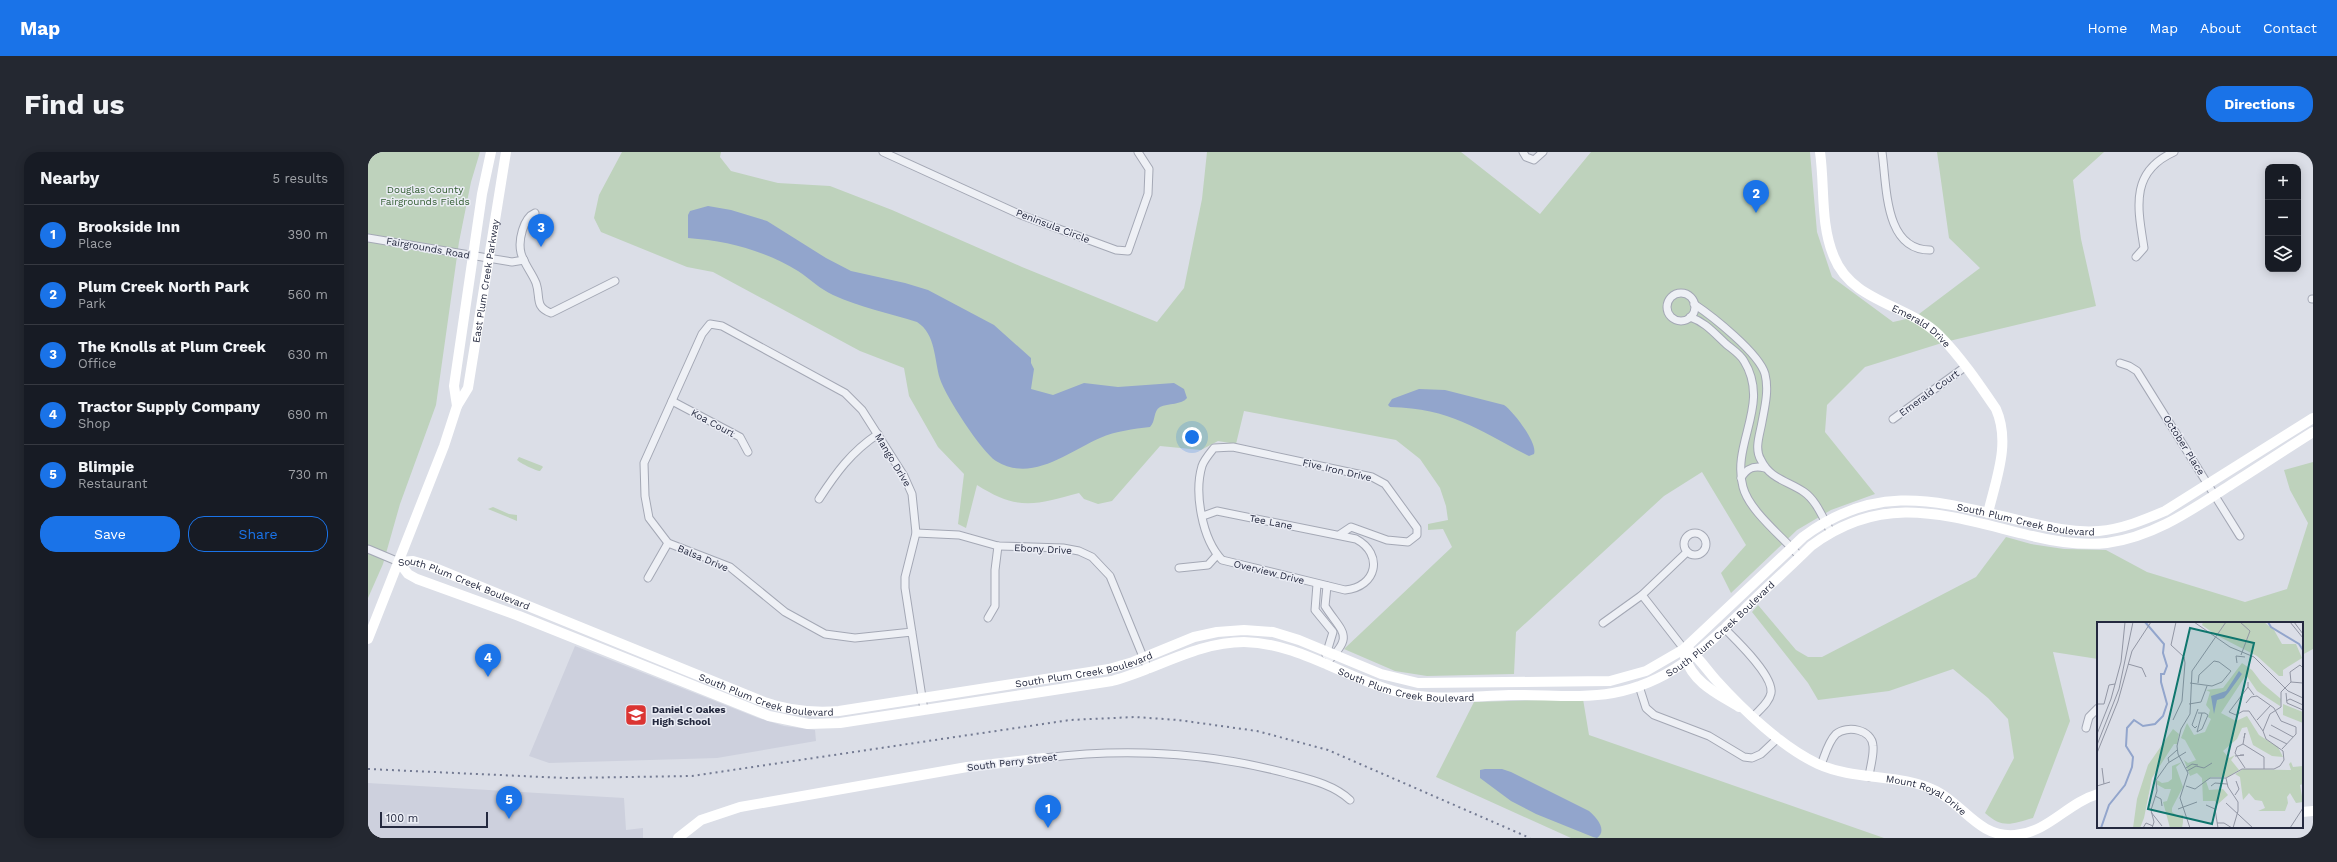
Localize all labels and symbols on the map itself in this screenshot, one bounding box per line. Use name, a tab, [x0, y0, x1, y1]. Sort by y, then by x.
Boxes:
pin: 2	[1743, 180, 1769, 213]
park label: Douglas County Fairgrounds Fields	[380, 184, 470, 207]
street label: Peninsula Circle	[1015, 207, 1092, 245]
pin: 3	[528, 214, 554, 247]
street label: East Plum Creek Parkway	[470, 218, 501, 343]
street label: Fairgrounds Road	[385, 235, 471, 261]
street label: Emerald Drive	[1890, 302, 1953, 349]
street label: Emerald Court	[1897, 367, 1962, 418]
street label: Koa Court	[689, 407, 737, 439]
street label: October Place	[2161, 413, 2207, 477]
your location	[1182, 427, 1202, 447]
street label: Mango Drive	[873, 431, 913, 489]
street label: Five Iron Drive	[1301, 457, 1373, 483]
street label: South Plum Creek Boulevard	[1956, 501, 2095, 537]
street label: Tee Lane	[1249, 512, 1294, 532]
street label: Balsa Drive	[676, 542, 730, 574]
street label: Ebony Drive	[1014, 542, 1072, 556]
street label: South Plum Creek Boulevard	[397, 555, 532, 612]
street label: Overview Drive	[1233, 558, 1306, 586]
street label: South Plum Creek Boulevard	[1664, 579, 1776, 679]
inset map	[2097, 622, 2303, 828]
pin: 4	[475, 644, 501, 677]
street label: South Plum Creek Boulevard	[1014, 649, 1154, 689]
street label: South Plum Creek Boulevard	[1336, 665, 1475, 703]
street label: South Plum Creek Boulevard	[698, 671, 834, 717]
school or university icon: Daniel C Oakes High School	[623, 702, 649, 728]
place label: Daniel C Oakes High School	[652, 704, 726, 727]
street label: South Perry Street	[966, 751, 1058, 773]
street label: Mount Royal Drive	[1885, 773, 1969, 817]
pin: 5	[496, 786, 522, 819]
pin: 1	[1035, 795, 1061, 828]
scale bar	[380, 810, 488, 829]

